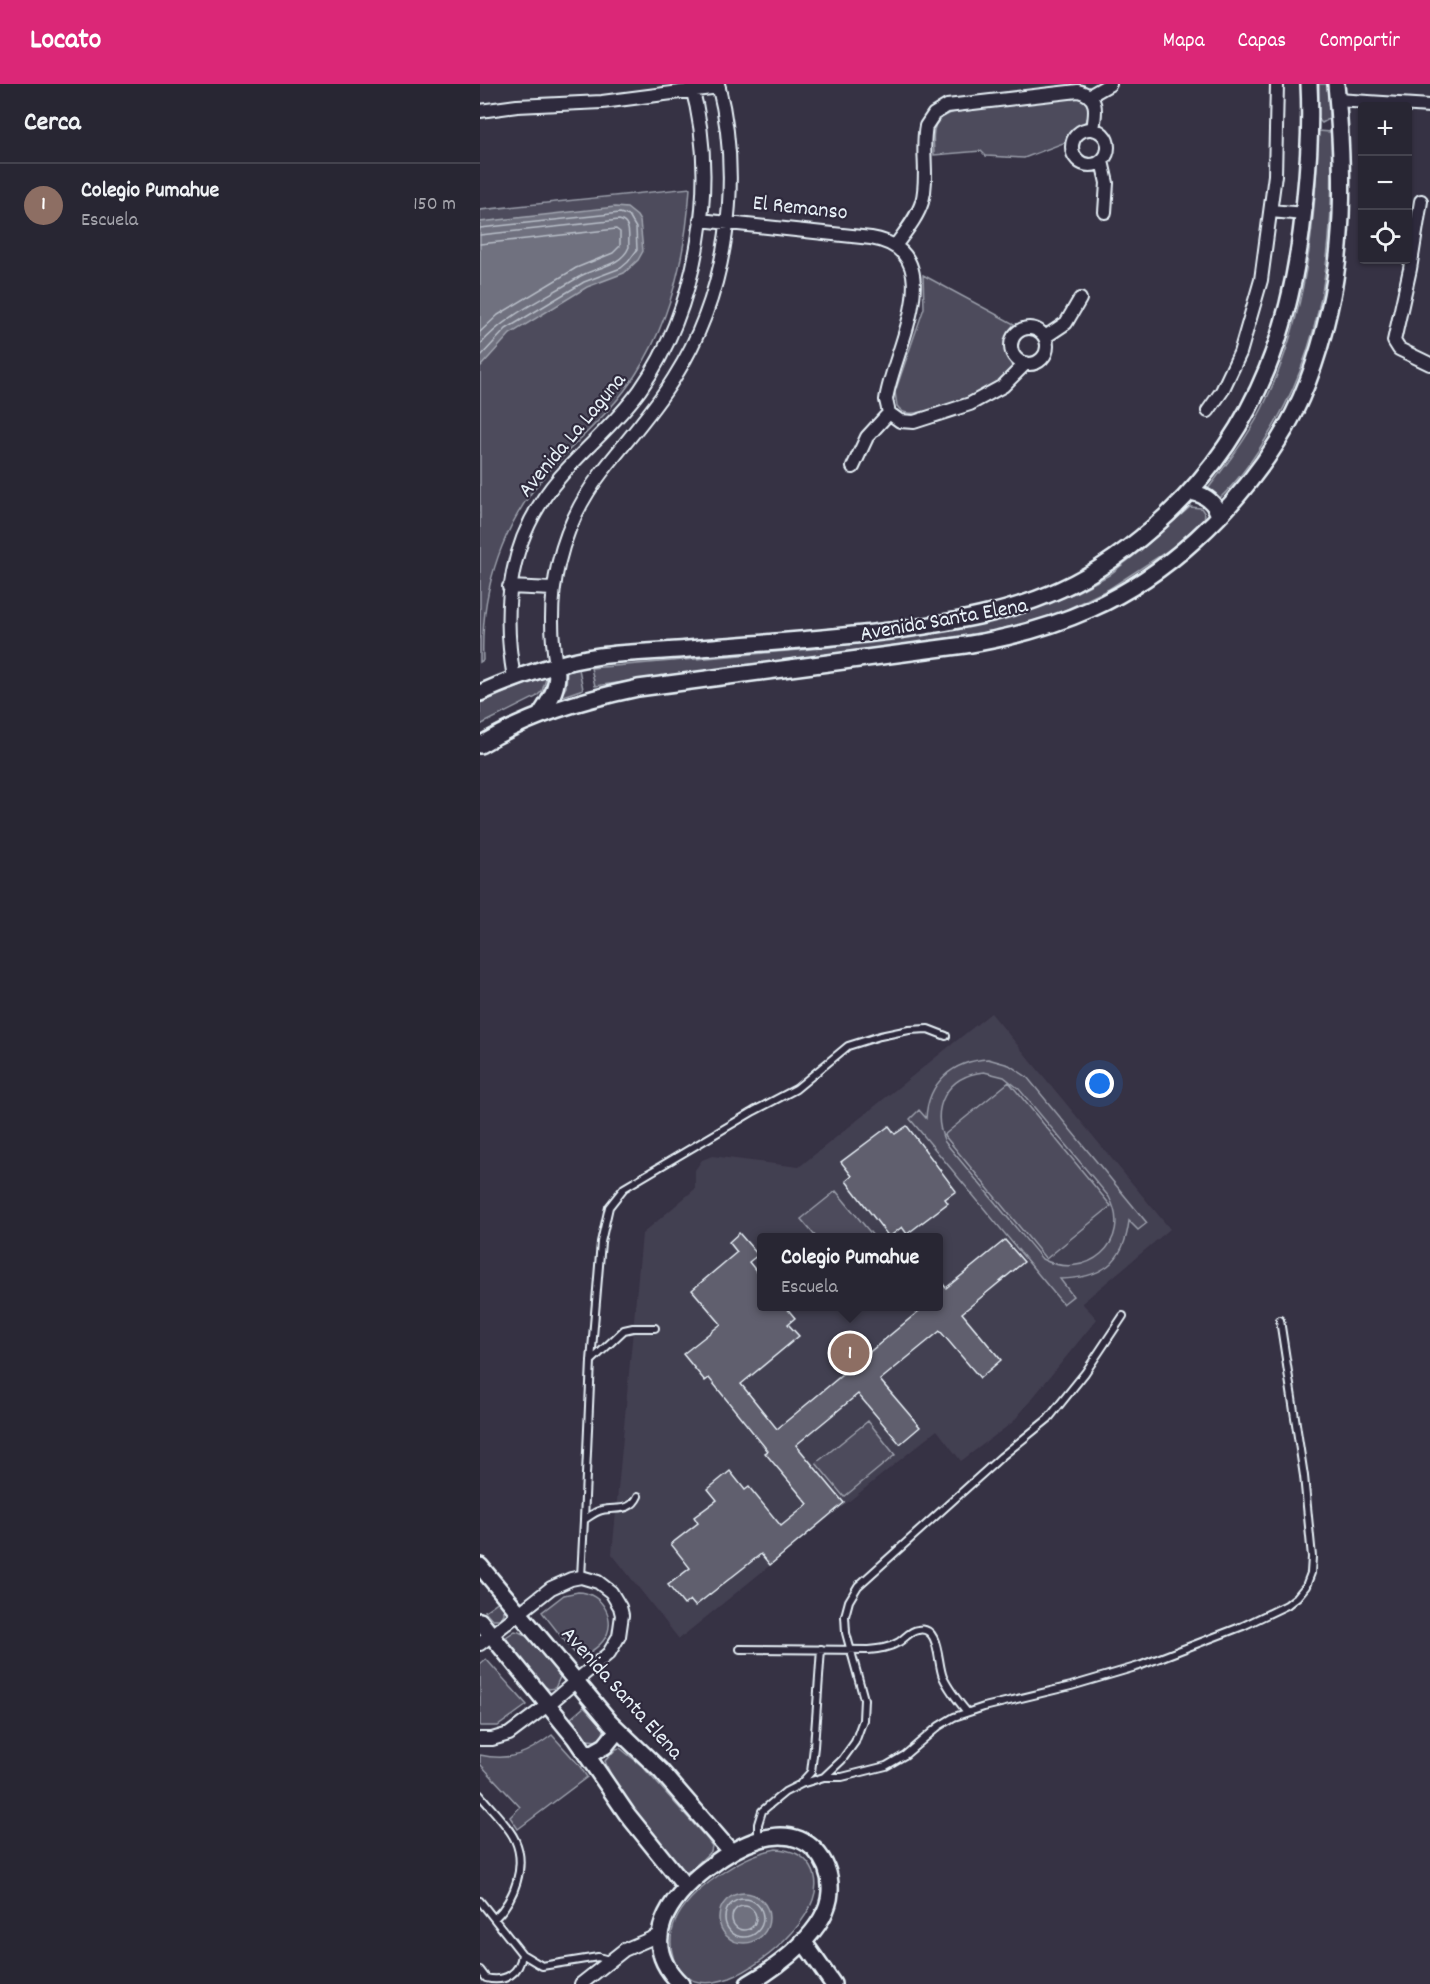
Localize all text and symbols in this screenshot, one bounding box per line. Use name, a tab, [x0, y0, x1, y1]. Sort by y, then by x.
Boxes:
text: Locato	[30, 22, 101, 62]
text: Mapa	[1163, 27, 1205, 57]
text: Capas	[1238, 27, 1286, 57]
text: Compartir	[1319, 27, 1400, 57]
map controls	[1358, 102, 1412, 264]
button: +	[1358, 102, 1412, 156]
text: Cerca	[24, 105, 81, 142]
button: −	[1358, 156, 1412, 210]
text: Colegio Pumahue	[81, 176, 219, 207]
street label: El Remanso	[751, 189, 849, 229]
text: 1	[41, 191, 46, 219]
text: 150 m	[413, 191, 456, 219]
text: Escuela	[81, 207, 138, 235]
button: locate	[1358, 210, 1412, 264]
street label: Avenida La Laguna	[512, 367, 635, 505]
street label: Avenida Santa Elena	[858, 591, 1031, 651]
your location	[1085, 1069, 1114, 1098]
popup	[757, 1233, 943, 1311]
text: Colegio Pumahue	[781, 1243, 919, 1274]
text: Escuela	[781, 1274, 838, 1302]
pin: 1	[830, 1330, 869, 1376]
street label: Avenida Santa Elena	[553, 1621, 690, 1768]

